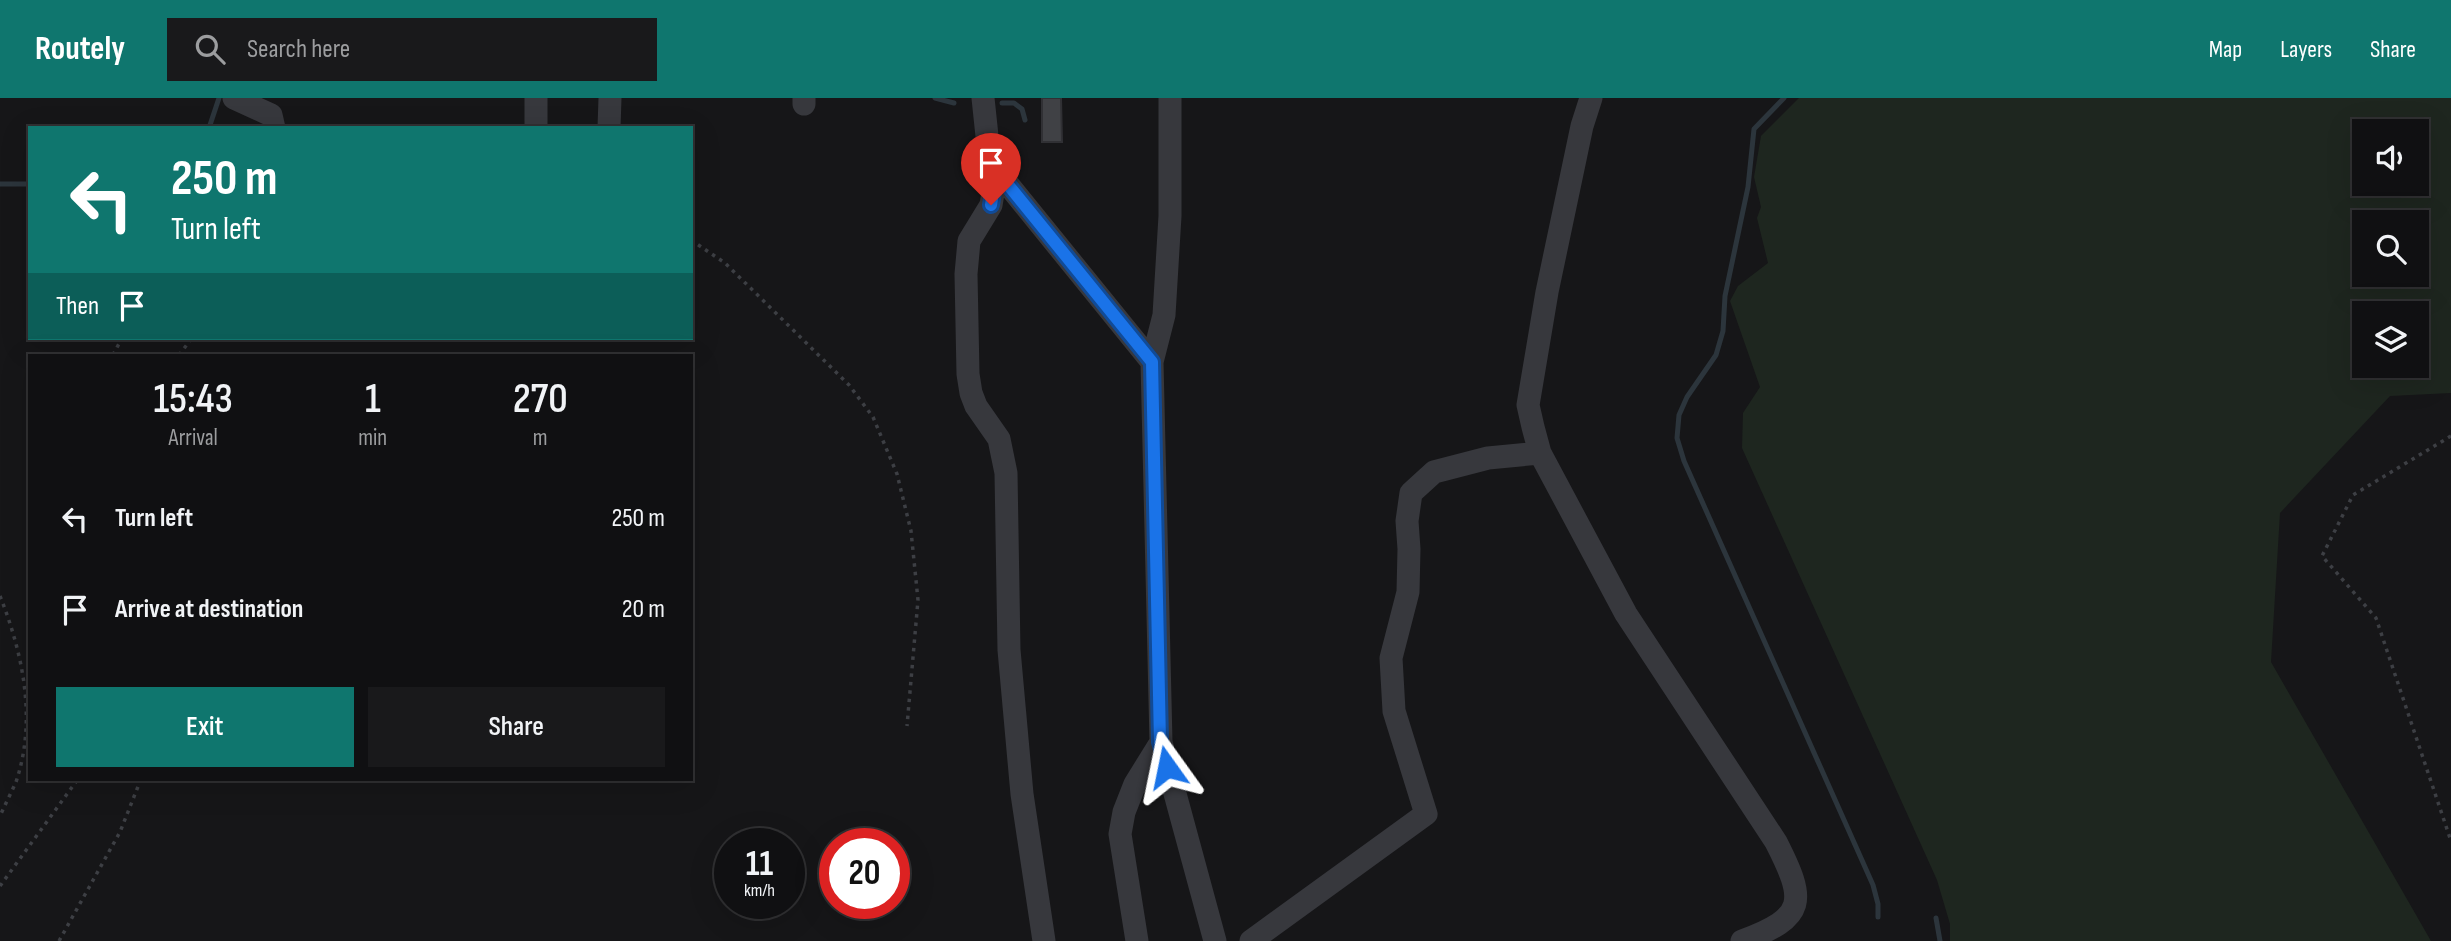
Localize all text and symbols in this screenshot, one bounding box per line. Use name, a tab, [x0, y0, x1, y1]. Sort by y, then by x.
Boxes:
search box	[167, 18, 657, 81]
text: Routely	[35, 29, 125, 69]
icon: search	[191, 30, 229, 68]
text: Search here	[247, 34, 350, 65]
text: Map	[2209, 35, 2242, 64]
text: Layers	[2280, 35, 2332, 64]
text: Share	[2370, 35, 2416, 64]
map controls	[2352, 119, 2429, 378]
button: sound	[2352, 119, 2429, 196]
pin	[961, 133, 1021, 205]
icon: arrive	[972, 144, 1010, 182]
text: 250 m	[171, 150, 277, 209]
icon: left	[56, 154, 147, 245]
text: Turn left	[171, 210, 261, 249]
button: search	[2352, 210, 2429, 287]
icon: arrive	[113, 287, 151, 325]
text: Then	[56, 291, 99, 322]
button: layers	[2352, 301, 2429, 378]
text: 15:43	[153, 374, 233, 425]
text: 1	[365, 374, 381, 425]
text: 270	[513, 374, 568, 425]
text: Arrival	[168, 424, 218, 452]
text: min	[358, 424, 387, 452]
text: m	[533, 424, 547, 452]
icon: left	[56, 500, 94, 538]
text: Turn left	[115, 503, 193, 534]
text: 250 m	[611, 503, 665, 534]
icon: arrive	[56, 591, 94, 629]
text: Arrive at destination	[115, 594, 303, 625]
text: 20 m	[622, 594, 665, 625]
button: Exit	[56, 687, 354, 767]
button: Share	[368, 687, 665, 767]
position arrow	[1130, 730, 1204, 804]
speed limit sign: 20	[819, 828, 910, 919]
text: 11	[746, 843, 773, 886]
text: km/h	[744, 880, 775, 901]

